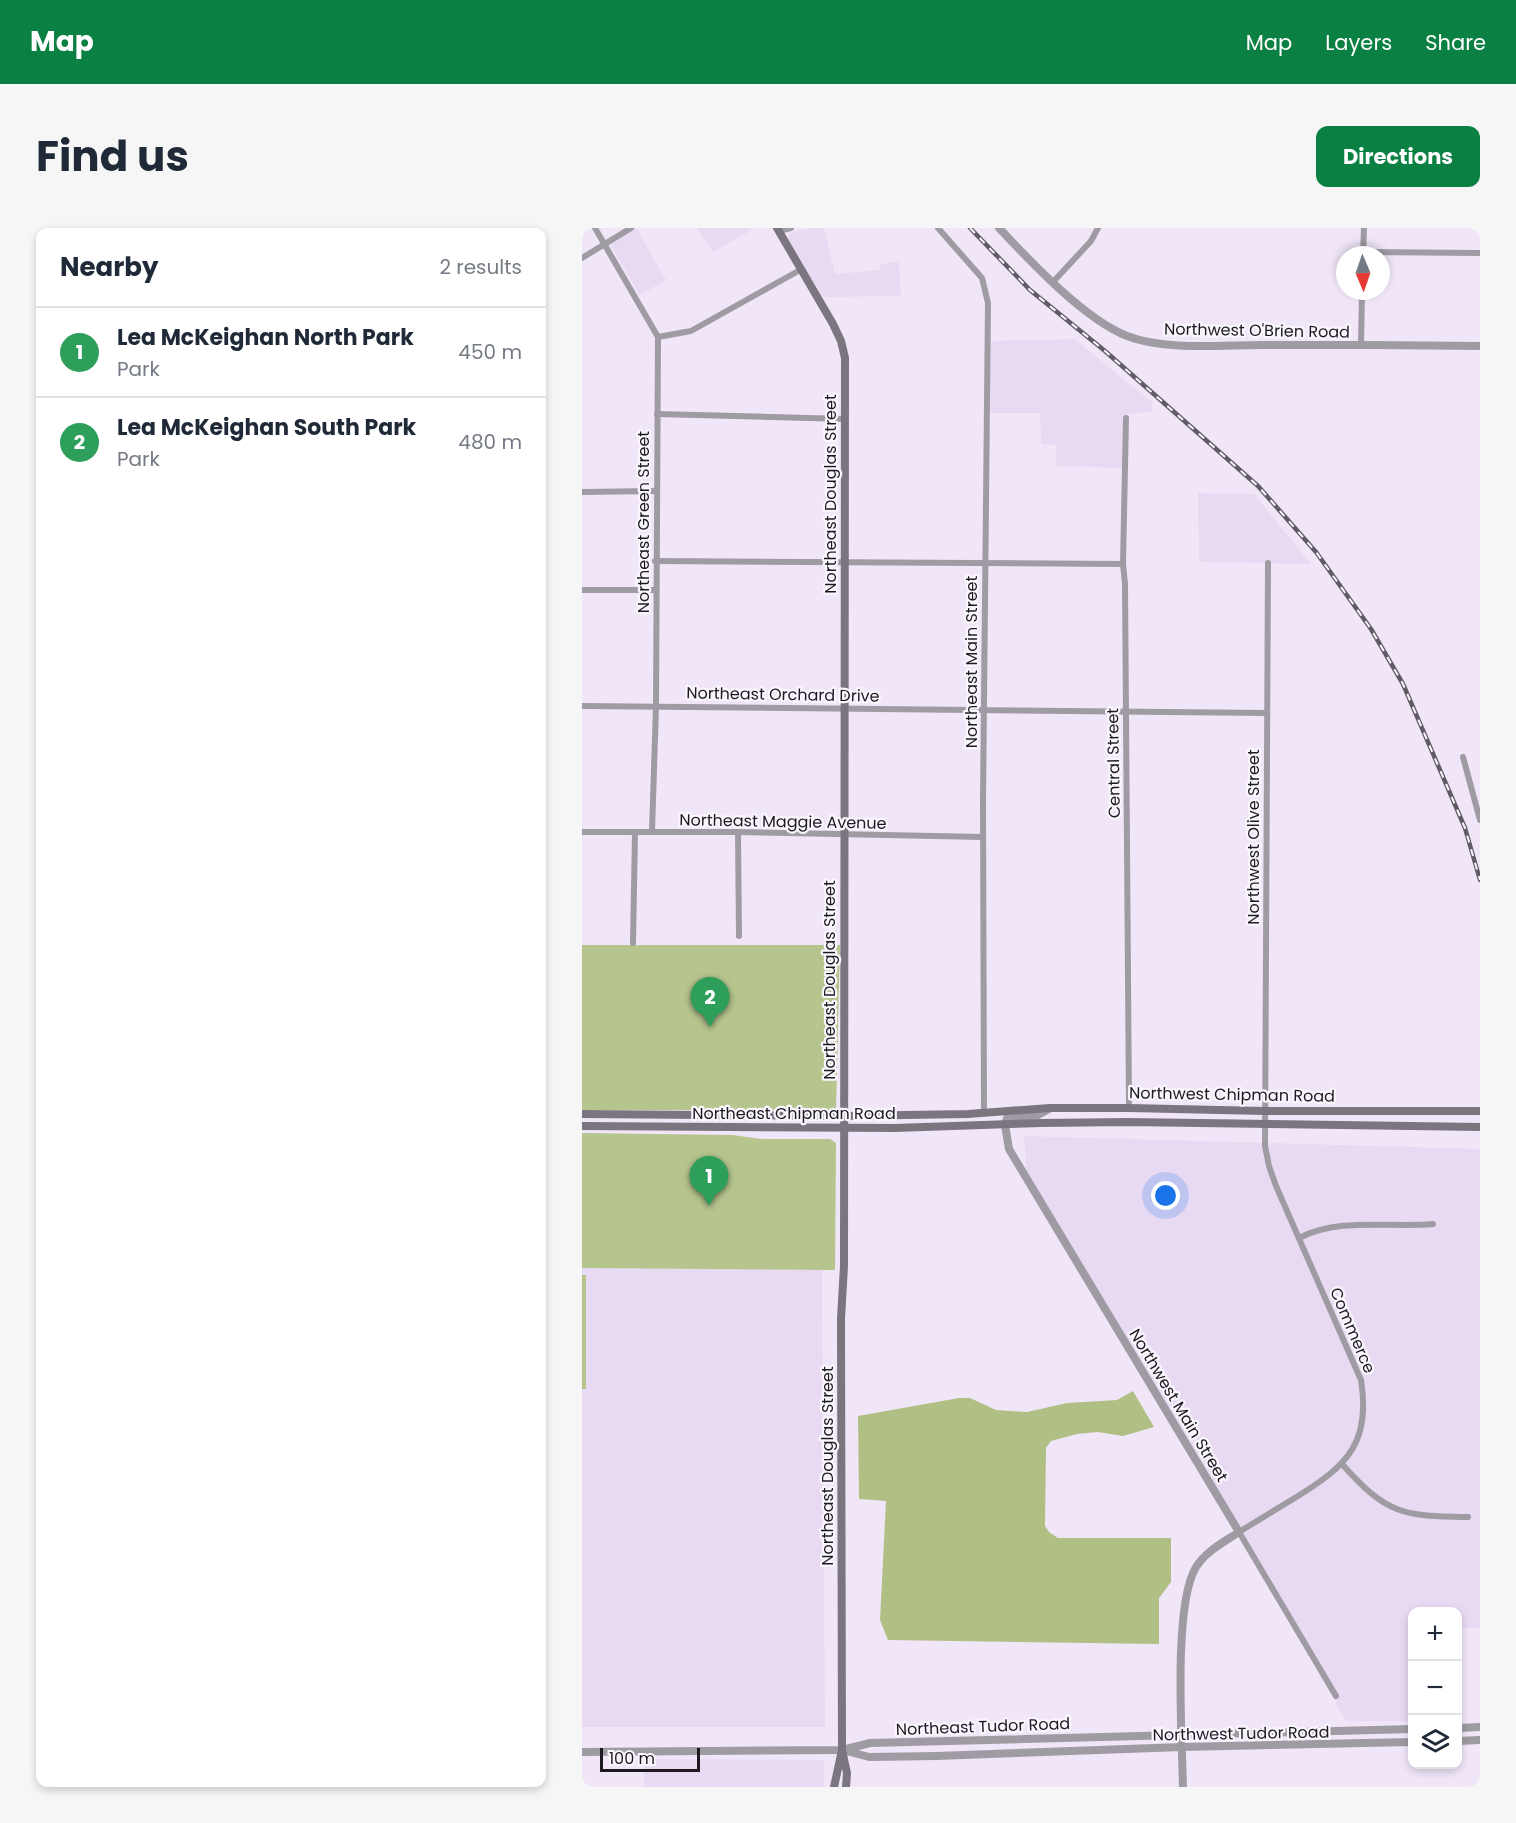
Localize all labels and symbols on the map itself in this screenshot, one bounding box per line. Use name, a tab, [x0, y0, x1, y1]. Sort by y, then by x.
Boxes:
north arrow	[1336, 246, 1390, 300]
street label: Northwest O'Brien Road	[1164, 317, 1350, 344]
street label: Northeast Douglas Street	[819, 394, 842, 594]
street label: Northeast Green Street	[632, 431, 655, 613]
street label: Northeast Main Street	[960, 576, 983, 748]
street label: Northeast Orchard Drive	[686, 681, 880, 708]
street label: Central Street	[1101, 708, 1126, 818]
street label: Northwest Olive Street	[1242, 749, 1265, 925]
street label: Northeast Maggie Avenue	[679, 808, 887, 835]
street label: Northeast Douglas Street	[818, 880, 841, 1080]
pin: 2	[690, 978, 730, 1027]
street label: Northwest Chipman Road	[1129, 1081, 1335, 1108]
street label: Northeast Chipman Road	[692, 1102, 896, 1125]
pin: 1	[690, 1156, 728, 1206]
your location	[1151, 1181, 1180, 1210]
street label: Commerce	[1324, 1284, 1381, 1377]
street label: Northwest Main Street	[1124, 1324, 1234, 1486]
street label: Northeast Douglas Street	[816, 1366, 839, 1566]
street label: Northeast Tudor Road	[895, 1712, 1071, 1741]
street label: Northwest Tudor Road	[1152, 1720, 1330, 1747]
scale bar	[600, 1745, 700, 1772]

